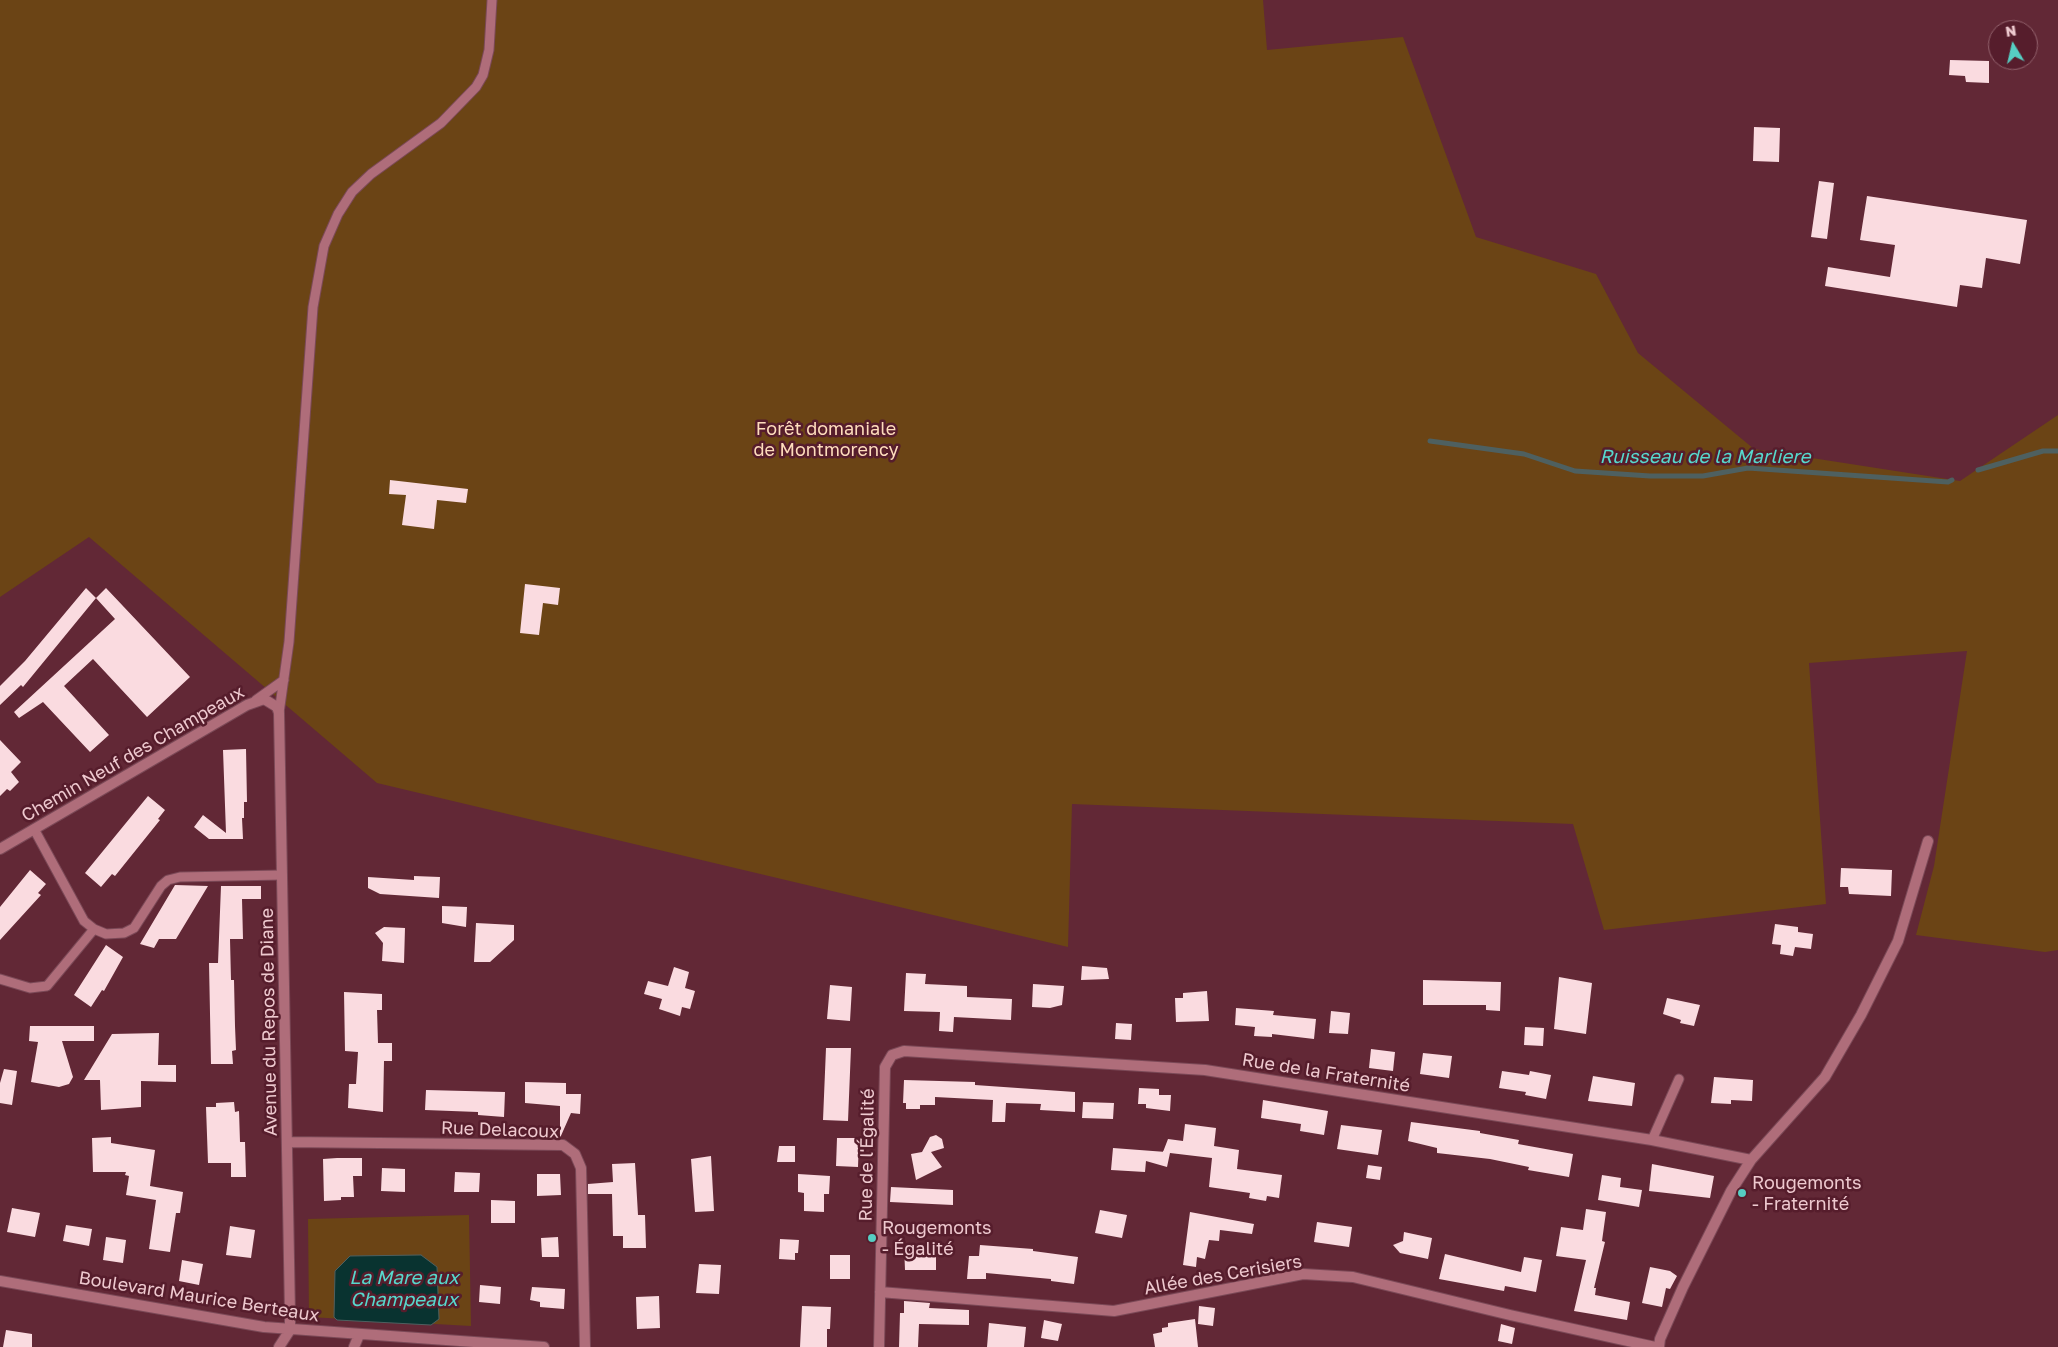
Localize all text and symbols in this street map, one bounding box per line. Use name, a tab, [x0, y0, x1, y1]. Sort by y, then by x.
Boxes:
north arrow	[1988, 20, 2038, 70]
text: N	[2004, 21, 2017, 40]
park label: Forêt domaniale de Montmorency	[754, 418, 898, 460]
water label: Ruisseau de la Marliere	[1599, 446, 1811, 468]
street label: Chemin Neuf des Champeaux	[18, 681, 248, 827]
street label: Avenue du Repos de Diane	[256, 908, 282, 1136]
street label: Rue de la Fraternité	[1240, 1049, 1412, 1097]
street label: Rue de l'Égalité	[855, 1088, 879, 1222]
street label: Rue Delacoux	[441, 1117, 559, 1143]
place label: Rougemonts - Fraternité	[1752, 1172, 1862, 1214]
marker: Rougemonts - Fraternité	[1736, 1187, 1748, 1199]
place label: Rougemonts - Égalité	[882, 1217, 992, 1260]
marker: Rougemonts - Égalité	[866, 1232, 878, 1244]
street label: Allée des Cerisiers	[1142, 1250, 1304, 1300]
street label: Boulevard Maurice Berteaux	[77, 1267, 321, 1327]
water label: La Mare aux Champeaux	[349, 1267, 459, 1311]

